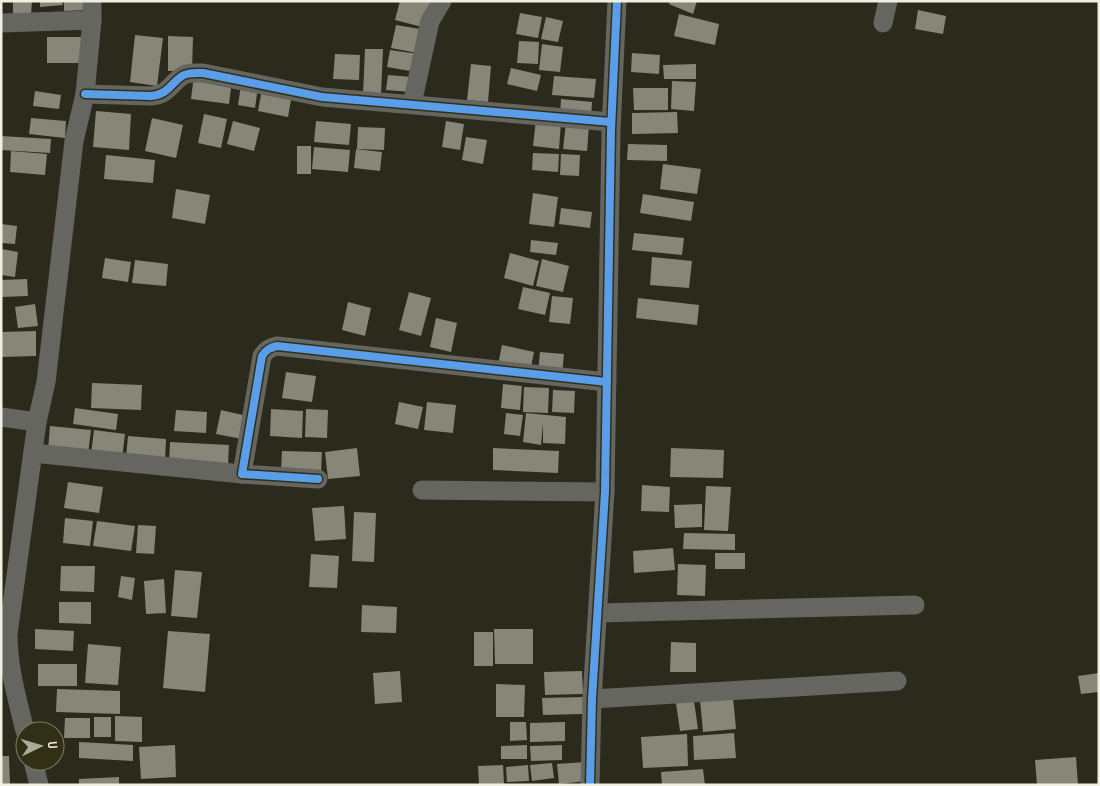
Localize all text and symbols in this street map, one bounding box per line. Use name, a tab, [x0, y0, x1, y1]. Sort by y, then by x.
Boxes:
north arrow	[15, 721, 65, 771]
text: U	[44, 741, 61, 749]

